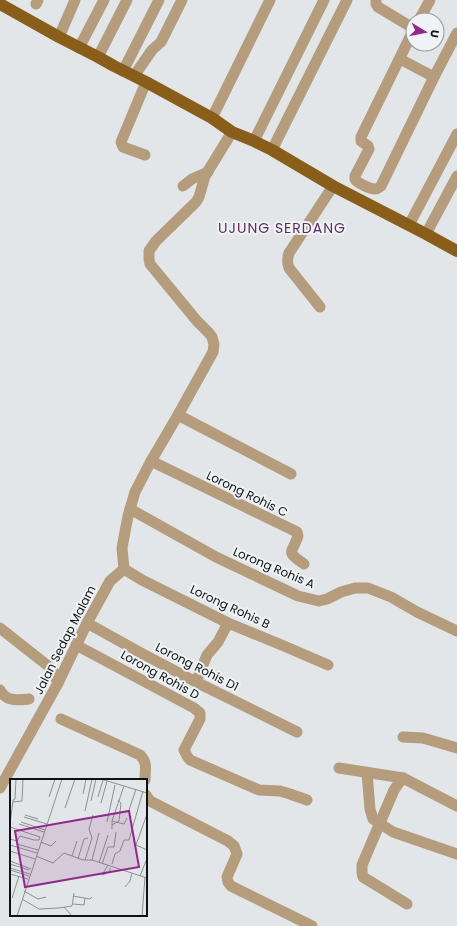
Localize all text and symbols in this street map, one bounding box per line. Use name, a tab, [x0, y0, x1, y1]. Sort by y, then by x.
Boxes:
north arrow	[405, 12, 445, 52]
text: U	[426, 29, 443, 39]
district label: UJUNG SERDANG	[218, 218, 346, 238]
street label: Lorong Rohis C	[204, 467, 291, 521]
street label: Lorong Rohis A	[231, 543, 318, 592]
street label: Lorong Rohis B	[187, 581, 273, 633]
street label: Jalan Sedap Malam	[30, 582, 99, 697]
street label: Lorong Rohis D1	[153, 640, 241, 694]
street label: Lorong Rohis D	[118, 647, 202, 703]
inset map	[10, 779, 147, 916]

